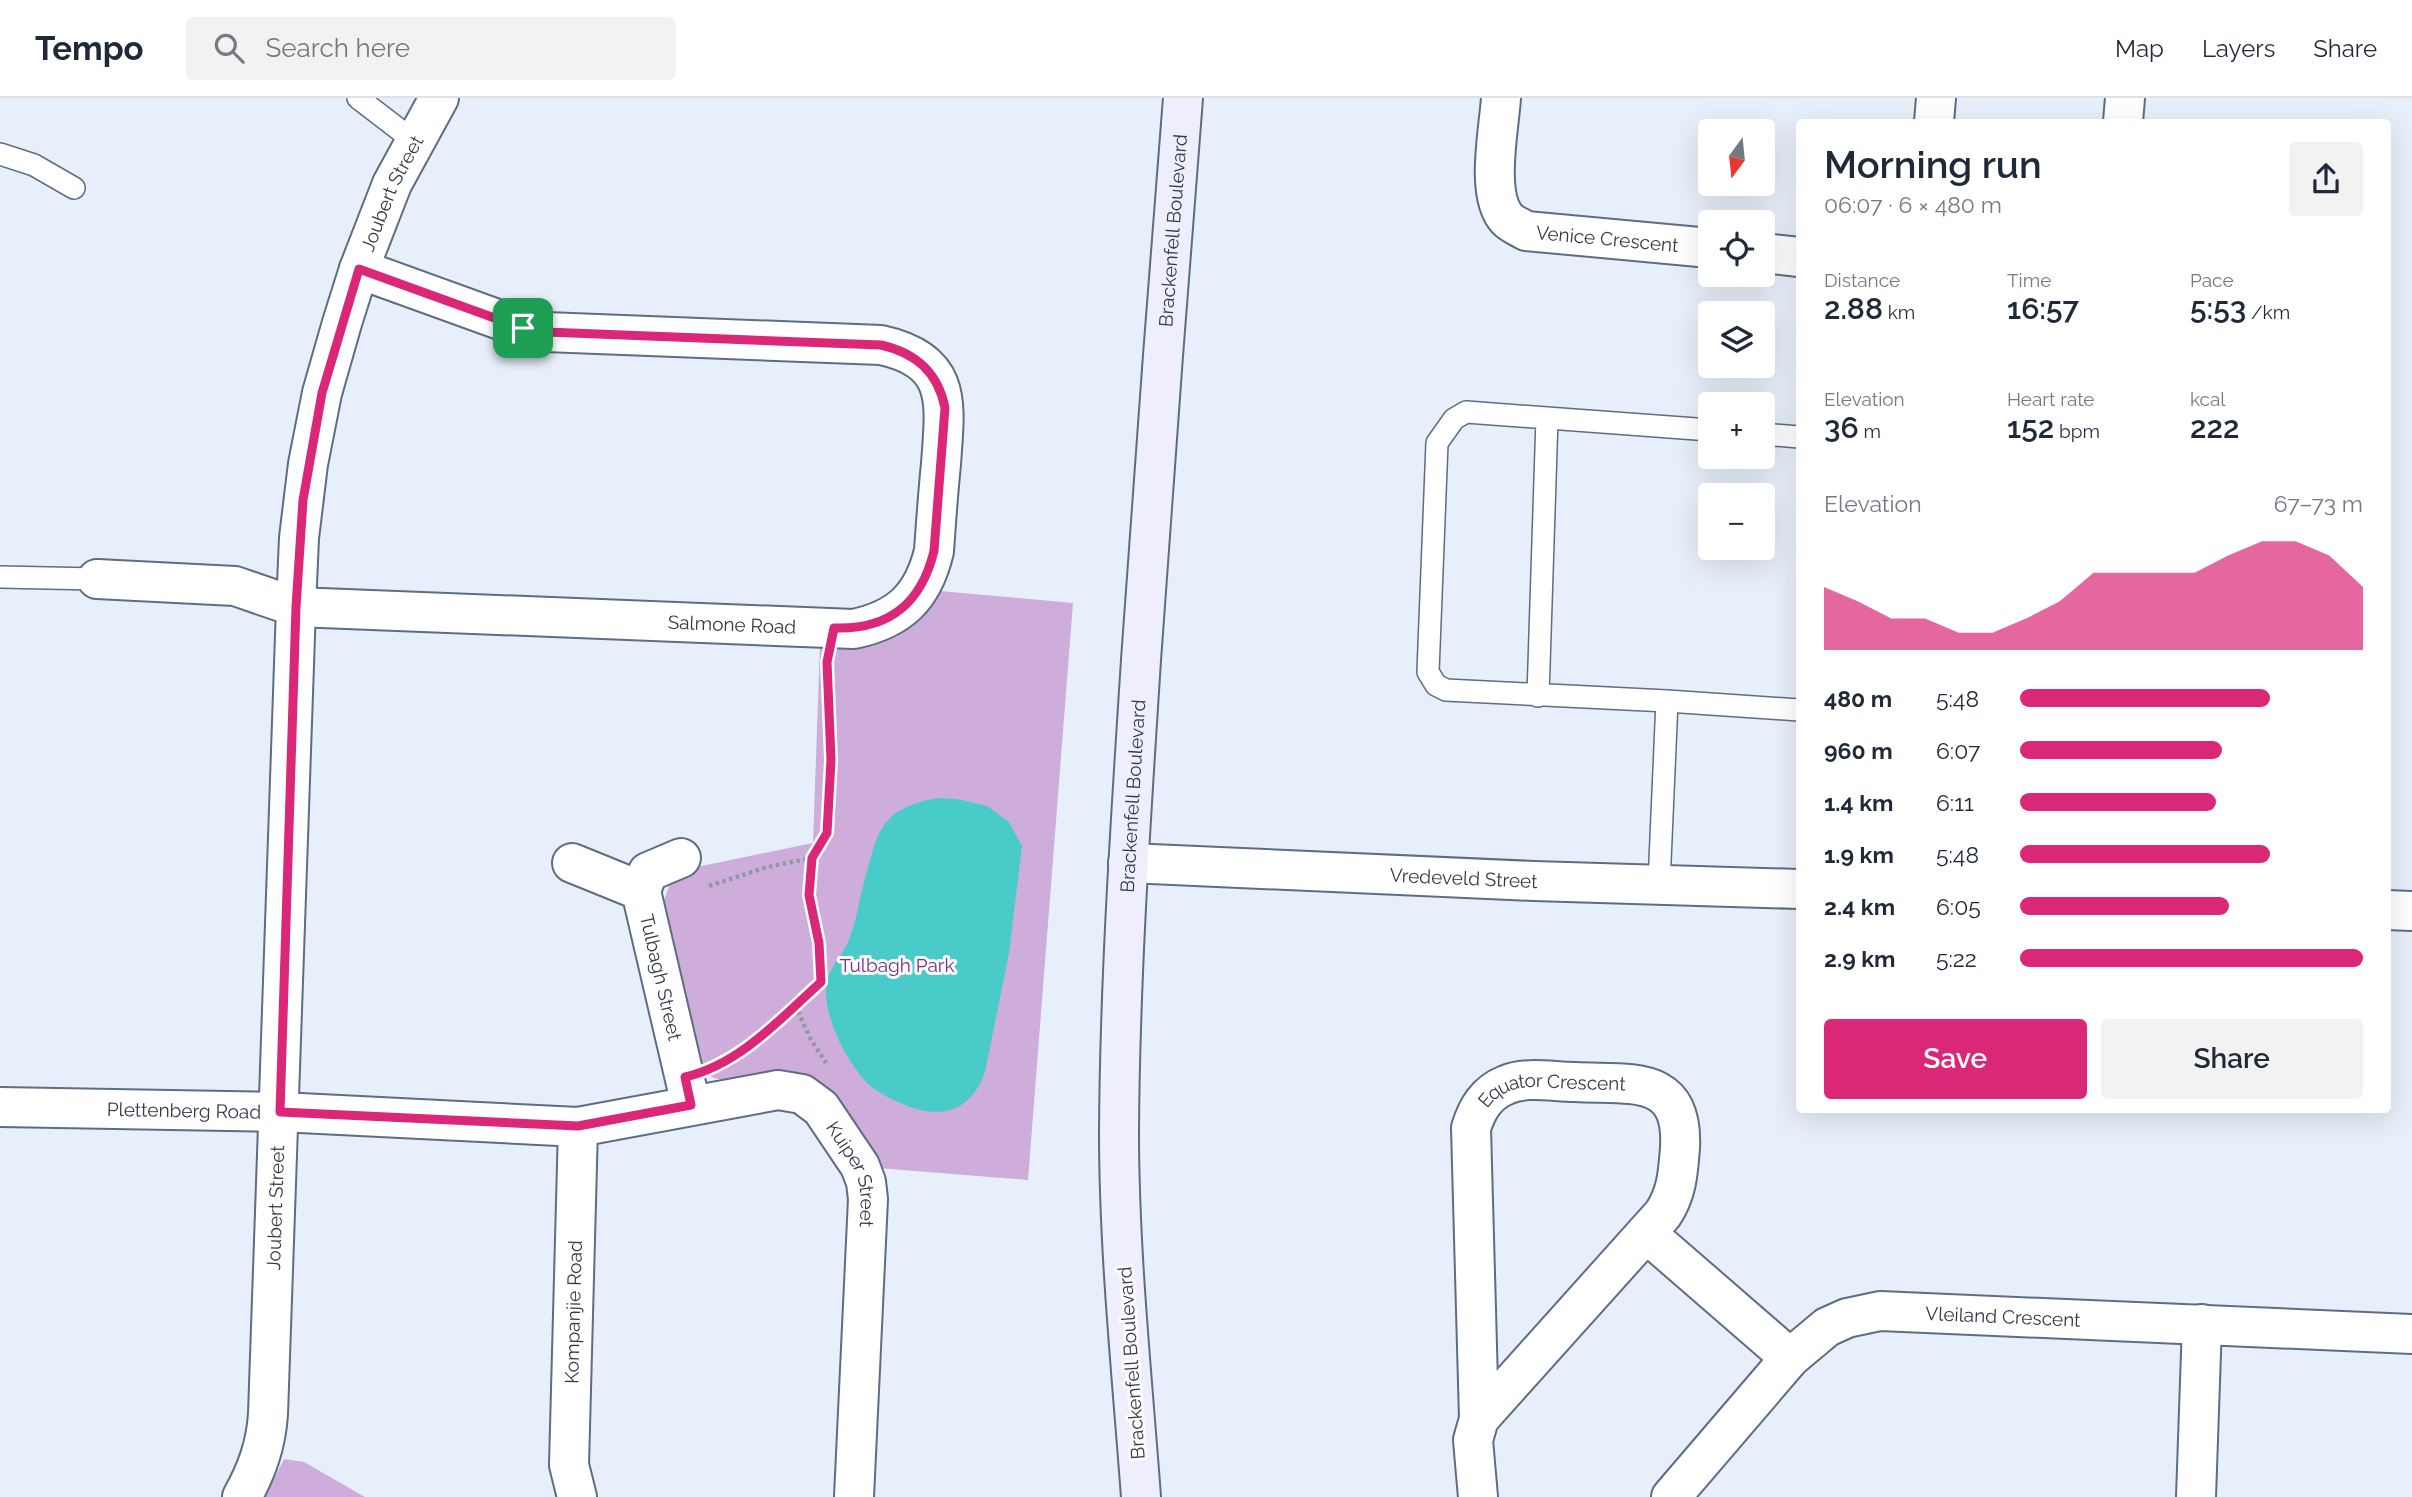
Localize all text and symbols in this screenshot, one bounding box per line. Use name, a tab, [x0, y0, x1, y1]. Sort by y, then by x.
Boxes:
search box	[186, 17, 676, 80]
text: Tempo	[35, 29, 144, 68]
icon: search	[210, 29, 248, 67]
text: Search here	[266, 33, 410, 63]
text: Map	[2115, 34, 2164, 63]
text: Layers	[2202, 34, 2275, 63]
text: Share	[2313, 34, 2377, 63]
north arrow	[1698, 119, 1774, 196]
map controls	[1698, 119, 1775, 560]
street label: Joubert Street	[356, 131, 428, 254]
street label: Brackenfell Boulevard	[1154, 133, 1191, 328]
text: Morning run	[1824, 142, 2042, 187]
button: share	[2289, 142, 2363, 216]
text: 06:07 · 6 × 480 m	[1824, 191, 2002, 218]
button: locate	[1698, 210, 1775, 287]
street label: Venice Crescent	[1535, 221, 1680, 256]
text: Distance	[1824, 269, 1900, 291]
text: Time	[2007, 269, 2051, 291]
text: Pace	[2190, 269, 2234, 291]
text: 2.88	[1824, 291, 1883, 326]
text: 16:57	[2007, 291, 2079, 326]
text: 5:53	[2190, 291, 2246, 326]
pin	[493, 298, 553, 358]
button: layers	[1698, 301, 1775, 378]
text: km	[1883, 301, 1915, 323]
text: /km	[2246, 301, 2290, 323]
icon: arrive	[504, 309, 542, 347]
text: Elevation	[1824, 388, 1905, 410]
text: Heart rate	[2007, 388, 2095, 410]
text: kcal	[2190, 388, 2226, 410]
button: +	[1698, 392, 1775, 469]
text: 36	[1824, 410, 1859, 445]
text: 152	[2007, 410, 2054, 445]
text: 222	[2190, 410, 2239, 445]
text: m	[1859, 420, 1881, 442]
text: bpm	[2054, 420, 2100, 442]
button: −	[1698, 483, 1775, 560]
text: Elevation	[1824, 490, 1922, 517]
text: 67–73 m	[2274, 490, 2363, 517]
street label: Salmone Road	[667, 611, 797, 638]
text: 480 m	[1824, 685, 1892, 712]
text: 5:48	[1936, 685, 1979, 712]
street label: Brackenfell Boulevard	[1116, 699, 1149, 893]
text: 960 m	[1824, 737, 1893, 764]
text: 6:07	[1936, 737, 1980, 764]
text: 1.4 km	[1824, 789, 1893, 816]
text: 6:11	[1936, 789, 1974, 816]
text: 1.9 km	[1824, 841, 1894, 868]
text: 5:48	[1936, 841, 1979, 868]
street label: Vredeveld Street	[1389, 864, 1539, 892]
text: 2.4 km	[1824, 893, 1895, 920]
text: 6:05	[1936, 893, 1981, 920]
street label: Tulbagh Street	[636, 912, 687, 1043]
text: 2.9 km	[1824, 945, 1895, 972]
text: 5:22	[1936, 945, 1977, 972]
park label: Tulbagh Park	[840, 954, 955, 976]
button: Save	[1824, 1019, 2087, 1099]
button: Share	[2101, 1019, 2363, 1099]
street label: Equator Crescent	[1473, 1069, 1627, 1111]
street label: Plettenberg Road	[107, 1098, 261, 1123]
street label: Kuiper Street	[822, 1117, 879, 1228]
street label: Joubert Street	[262, 1144, 288, 1271]
street label: Kompanjie Road	[560, 1240, 586, 1384]
street label: Brackenfell Boulevard	[1113, 1266, 1149, 1460]
street label: Vleiland Crescent	[1925, 1302, 2082, 1331]

